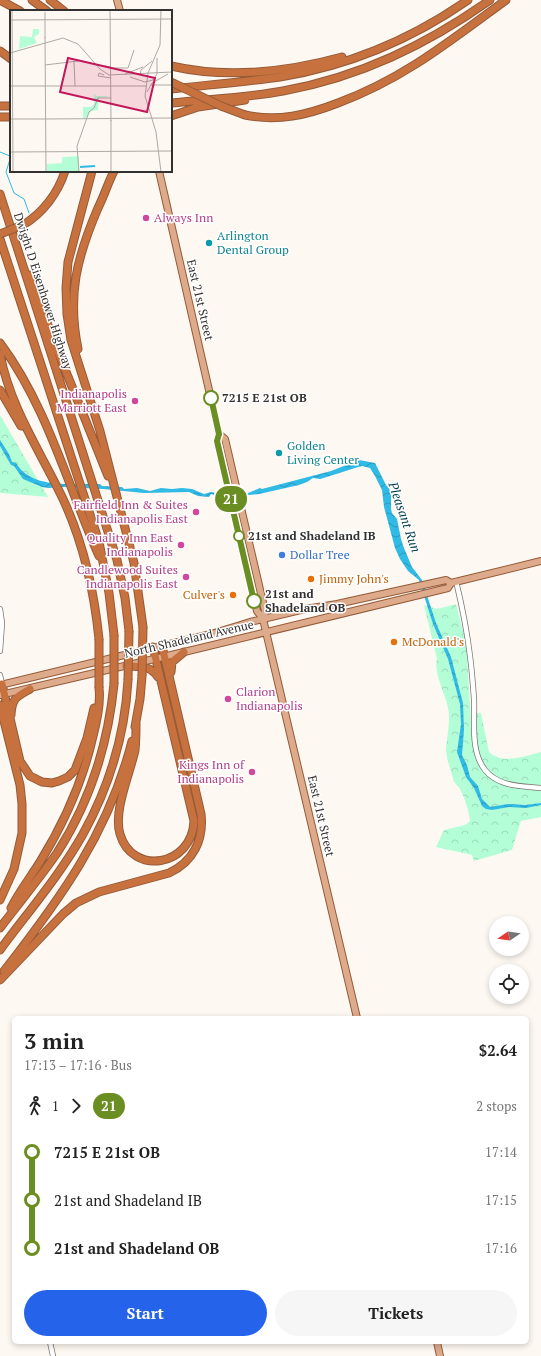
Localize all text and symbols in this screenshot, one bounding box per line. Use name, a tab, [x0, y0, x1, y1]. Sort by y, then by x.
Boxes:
inset map	[10, 10, 172, 172]
street label: Dwight D Eisenhower Highway	[11, 210, 76, 372]
place label: Always Inn	[154, 210, 213, 225]
marker: Always Inn	[141, 213, 151, 223]
place label: Arlington Dental Group	[217, 228, 289, 257]
marker: Arlington Dental Group	[204, 238, 214, 248]
street label: East 21st Street	[184, 258, 217, 343]
place label: Indianapolis Marriott East	[57, 386, 128, 415]
marker: 7215 E 21st OB	[203, 390, 219, 406]
place label: 7215 E 21st OB	[222, 390, 307, 405]
marker: Indianapolis Marriott East	[130, 396, 140, 406]
place label: Golden Living Center	[287, 438, 359, 467]
marker: Golden Living Center	[274, 448, 284, 458]
water label: Pleasant Run	[384, 478, 425, 555]
line badge: 21	[213, 486, 249, 512]
text: 21	[223, 489, 239, 508]
place label: Fairfield Inn & Suites Indianapolis East	[73, 497, 189, 526]
marker: Fairfield Inn & Suites Indianapolis East	[191, 507, 201, 517]
place label: 21st and Shadeland IB	[248, 528, 376, 543]
place label: Quality Inn East Indianapolis	[86, 530, 174, 559]
marker: 21st and Shadeland IB	[233, 530, 245, 542]
marker: Quality Inn East Indianapolis	[176, 540, 186, 550]
place label: Dollar Tree	[290, 547, 350, 562]
marker: Dollar Tree	[277, 550, 287, 560]
place label: Candlewood Suites Indianapolis East	[77, 562, 179, 591]
place label: Jimmy John's	[319, 571, 389, 586]
marker: Candlewood Suites Indianapolis East	[181, 572, 191, 582]
marker: Jimmy John's	[306, 574, 316, 584]
place label: 21st and Shadeland OB	[265, 586, 346, 615]
place label: Culver's	[183, 587, 225, 602]
marker: Culver's	[228, 590, 238, 600]
marker: 21st and Shadeland OB	[246, 593, 262, 609]
street label: North Shadeland Avenue	[123, 616, 255, 661]
place label: McDonald's	[402, 634, 464, 649]
marker: McDonald's	[389, 637, 399, 647]
place label: Clarion Indianapolis	[236, 684, 303, 713]
marker: Clarion Indianapolis	[223, 694, 233, 704]
place label: Kings Inn of Indianapolis	[177, 757, 245, 786]
marker: Kings Inn of Indianapolis	[247, 767, 257, 777]
street label: East 21st Street	[305, 774, 338, 859]
north arrow	[489, 916, 529, 956]
map controls	[489, 916, 529, 1004]
button: locate	[489, 964, 529, 1004]
text: 3 min	[24, 1026, 84, 1055]
text: $2.64	[479, 1040, 517, 1060]
text: 17:13 – 17:16 · Bus	[24, 1056, 132, 1074]
icon: walk	[24, 1095, 46, 1117]
icon: forward	[65, 1095, 87, 1117]
text: 21	[101, 1096, 117, 1115]
text: 1	[52, 1097, 59, 1115]
text: 2 stops	[476, 1097, 517, 1115]
text: 7215 E 21st OB	[54, 1142, 160, 1162]
text: 17:14	[485, 1143, 517, 1161]
text: 21st and Shadeland IB	[54, 1190, 202, 1210]
text: 17:15	[485, 1191, 517, 1209]
text: 21st and Shadeland OB	[54, 1238, 219, 1258]
text: 17:16	[485, 1239, 517, 1257]
button: Start	[24, 1290, 267, 1336]
button: Tickets	[275, 1290, 517, 1336]

